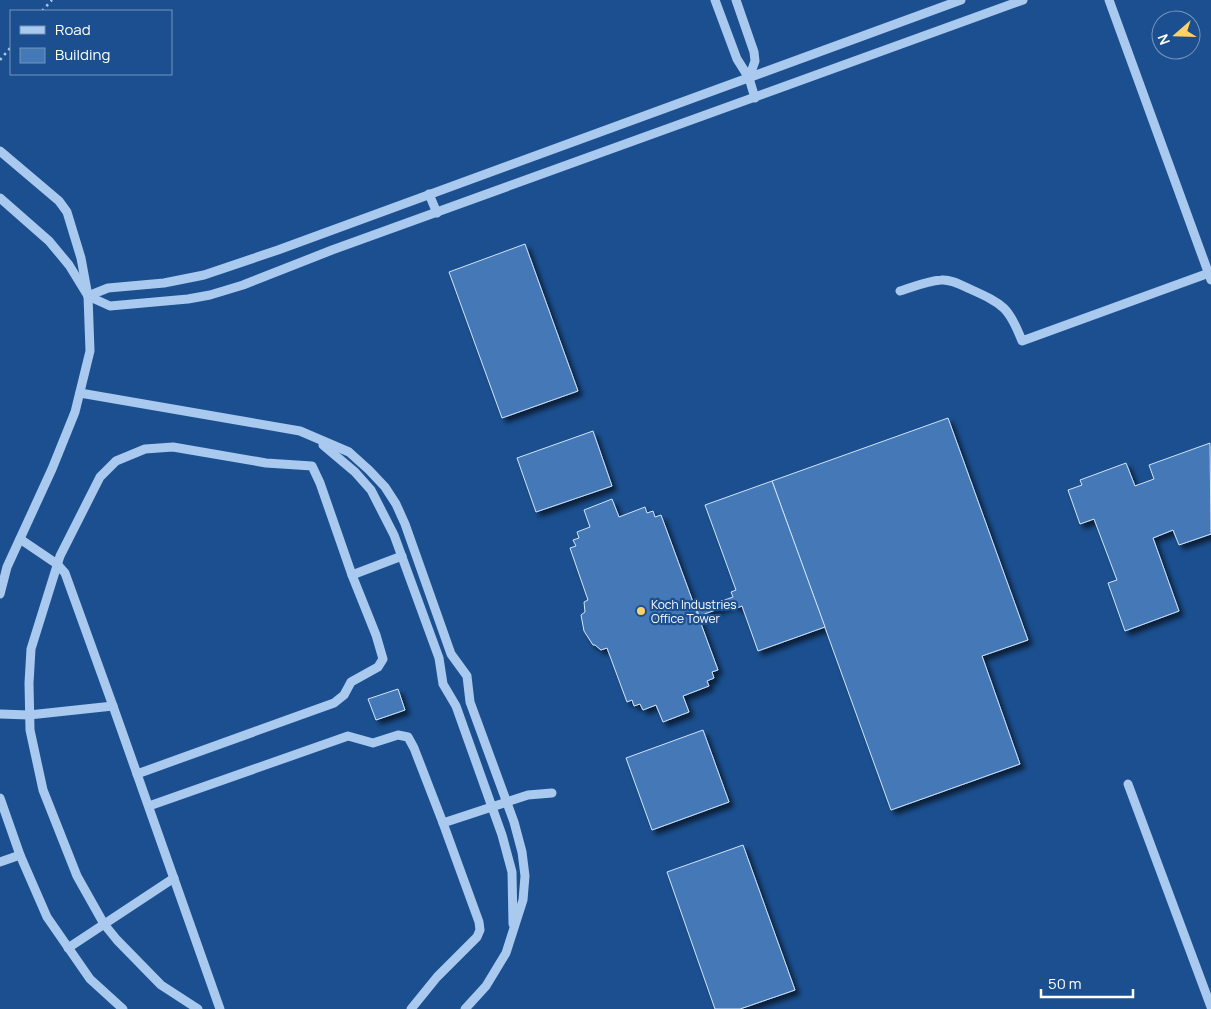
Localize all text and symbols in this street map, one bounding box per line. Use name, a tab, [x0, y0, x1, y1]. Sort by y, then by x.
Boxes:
legend	[10, 10, 172, 75]
north arrow	[1151, 10, 1201, 60]
text: Road	[55, 19, 91, 40]
text: N	[1153, 32, 1174, 48]
text: Building	[55, 44, 110, 65]
place label: Koch Industries Office Tower	[651, 596, 737, 627]
marker: Koch Industries Office Tower	[635, 605, 647, 617]
scale bar	[1041, 966, 1134, 998]
text: 50 m	[1048, 973, 1082, 994]

